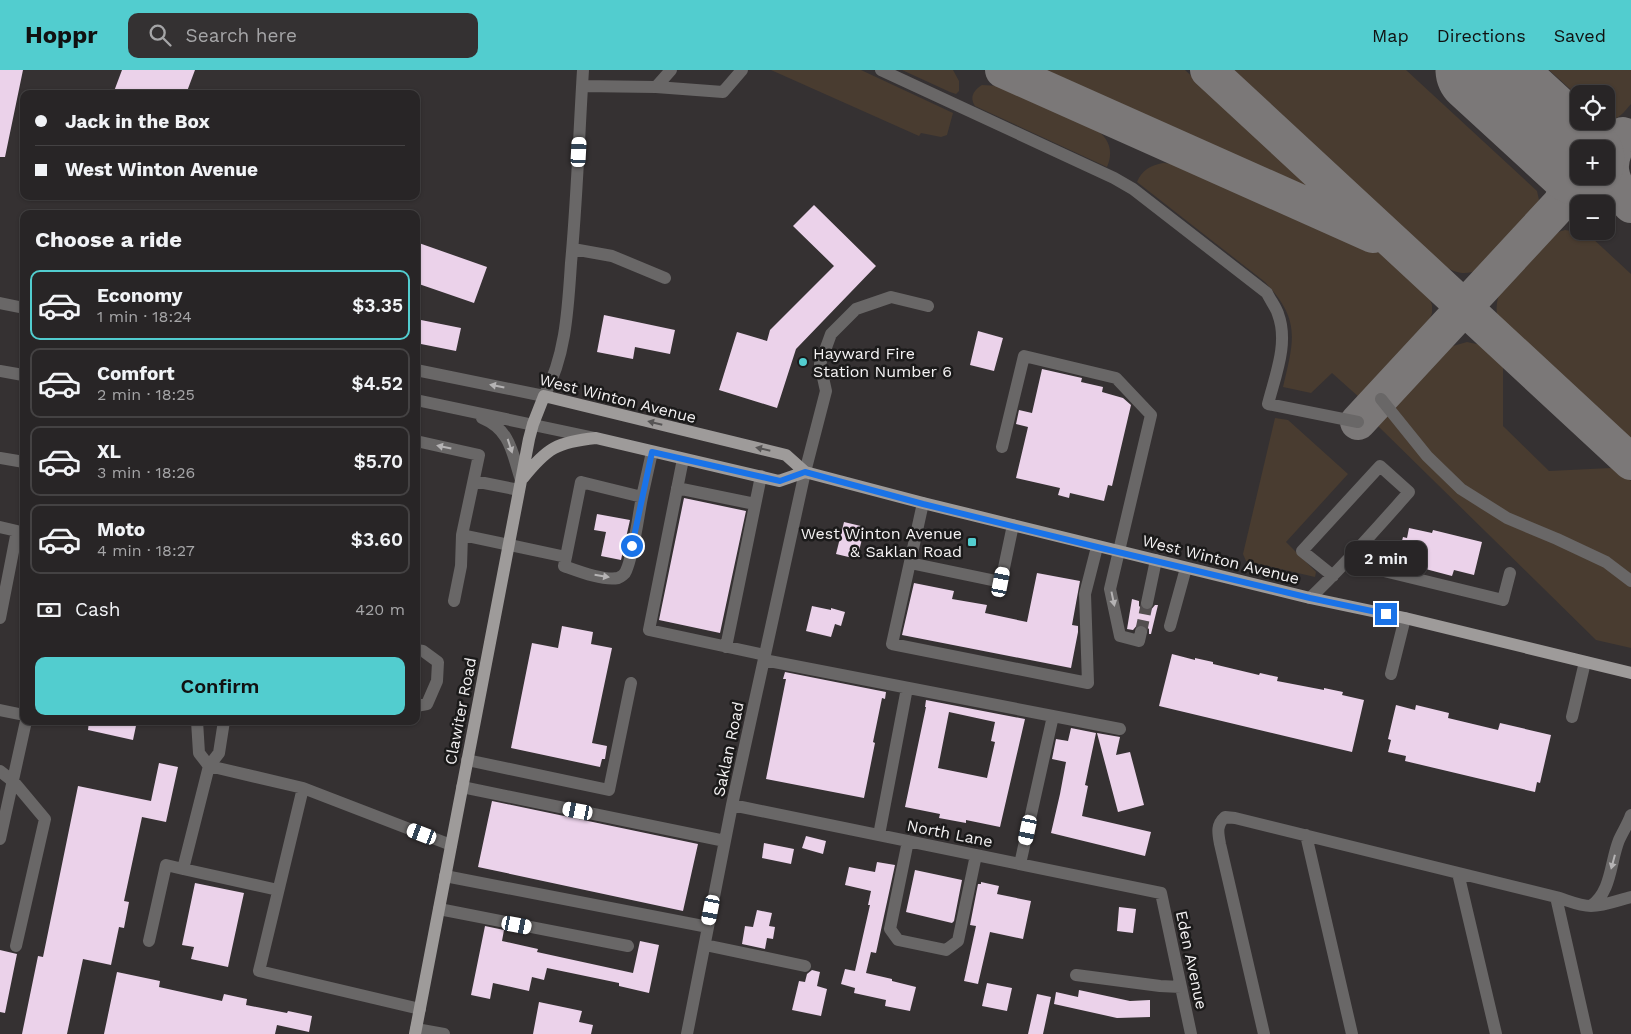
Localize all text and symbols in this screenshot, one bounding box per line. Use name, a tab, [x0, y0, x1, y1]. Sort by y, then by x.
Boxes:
search box	[128, 13, 478, 58]
text: Hoppr	[25, 21, 98, 49]
icon: search	[146, 21, 174, 49]
text: Search here	[186, 24, 297, 47]
text: Map	[1372, 25, 1409, 46]
text: Directions	[1437, 25, 1526, 46]
text: Saved	[1554, 25, 1606, 46]
map controls	[1570, 85, 1615, 240]
button: locate	[1570, 85, 1615, 130]
text: Jack in the Box	[65, 110, 210, 133]
car	[570, 137, 587, 167]
button: +	[1570, 140, 1615, 185]
text: West Winton Avenue	[65, 158, 258, 181]
button: −	[1570, 195, 1615, 240]
text: Choose a ride	[35, 227, 182, 252]
icon: car	[37, 283, 82, 328]
text: Economy	[97, 284, 182, 307]
text: $3.35	[352, 294, 403, 317]
text: 1 min · 18:24	[97, 307, 192, 326]
place label: Hayward Fire Station Number 6	[813, 344, 952, 381]
marker: Hayward Fire Station Number 6	[797, 356, 809, 368]
icon: car	[37, 361, 82, 406]
text: Comfort	[97, 362, 175, 385]
street label: West Winton Avenue	[537, 370, 698, 427]
text: $4.52	[351, 372, 403, 395]
one-way arrow	[489, 382, 504, 390]
text: 2 min · 18:25	[97, 385, 195, 404]
one-way arrow	[648, 419, 663, 427]
icon: car	[37, 439, 82, 484]
one-way arrow	[506, 439, 514, 454]
text: XL	[97, 440, 121, 463]
one-way arrow	[436, 443, 451, 451]
one-way arrow	[756, 445, 771, 453]
text: $5.70	[354, 450, 403, 473]
text: 3 min · 18:26	[97, 463, 195, 482]
icon: car	[37, 517, 82, 562]
text: Moto	[97, 518, 145, 541]
place label: West Winton Avenue & Saklan Road	[801, 524, 962, 561]
text: $3.60	[351, 528, 403, 551]
street label: West Winton Avenue	[1140, 531, 1301, 588]
route start	[621, 535, 643, 557]
marker: West Winton Avenue & Saklan Road	[966, 536, 978, 548]
text: 4 min · 18:27	[97, 541, 195, 560]
callout: 2 min	[1345, 542, 1427, 576]
text: 2 min	[1364, 549, 1408, 568]
car	[990, 566, 1011, 598]
one-way arrow	[595, 572, 611, 580]
one-way arrow	[1109, 591, 1117, 607]
icon: cash	[35, 596, 63, 624]
text: Cash	[75, 598, 121, 621]
text: 420 m	[355, 600, 405, 619]
route end	[1375, 603, 1397, 625]
street label: Clawiter Road	[441, 656, 480, 766]
button: Confirm	[35, 657, 405, 715]
street label: Saklan Road	[709, 700, 748, 798]
car	[561, 801, 594, 821]
car	[1017, 814, 1038, 846]
street label: North Lane	[905, 816, 994, 851]
car	[405, 822, 438, 846]
one-way arrow	[1609, 854, 1617, 869]
car	[700, 894, 721, 926]
street label: Eden Avenue	[1172, 909, 1211, 1011]
car	[500, 915, 533, 935]

